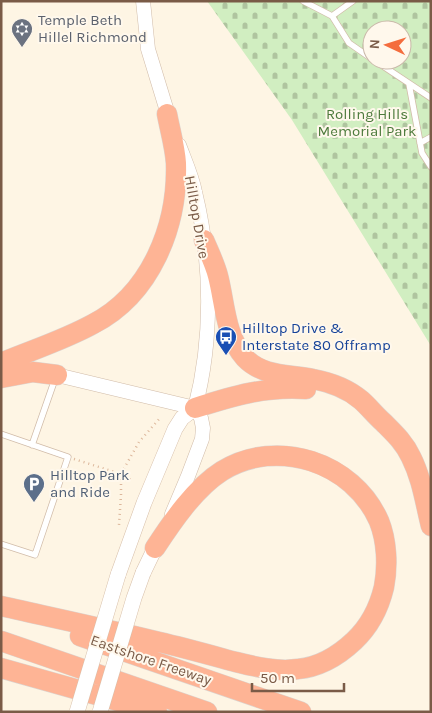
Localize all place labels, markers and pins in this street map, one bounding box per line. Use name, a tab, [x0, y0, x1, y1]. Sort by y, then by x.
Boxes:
place label: Temple Beth Hillel Richmond	[38, 11, 147, 46]
synagogue icon: Temple Beth Hillel Richmond	[10, 17, 34, 48]
place label: Hilltop Drive & Interstate 80 Offramp	[242, 319, 391, 354]
bus stop icon: Hilltop Drive & Interstate 80 Offramp	[214, 325, 238, 356]
place label: Hilltop Park and Ride	[50, 466, 130, 501]
parking icon: Hilltop Park and Ride	[22, 472, 46, 503]

